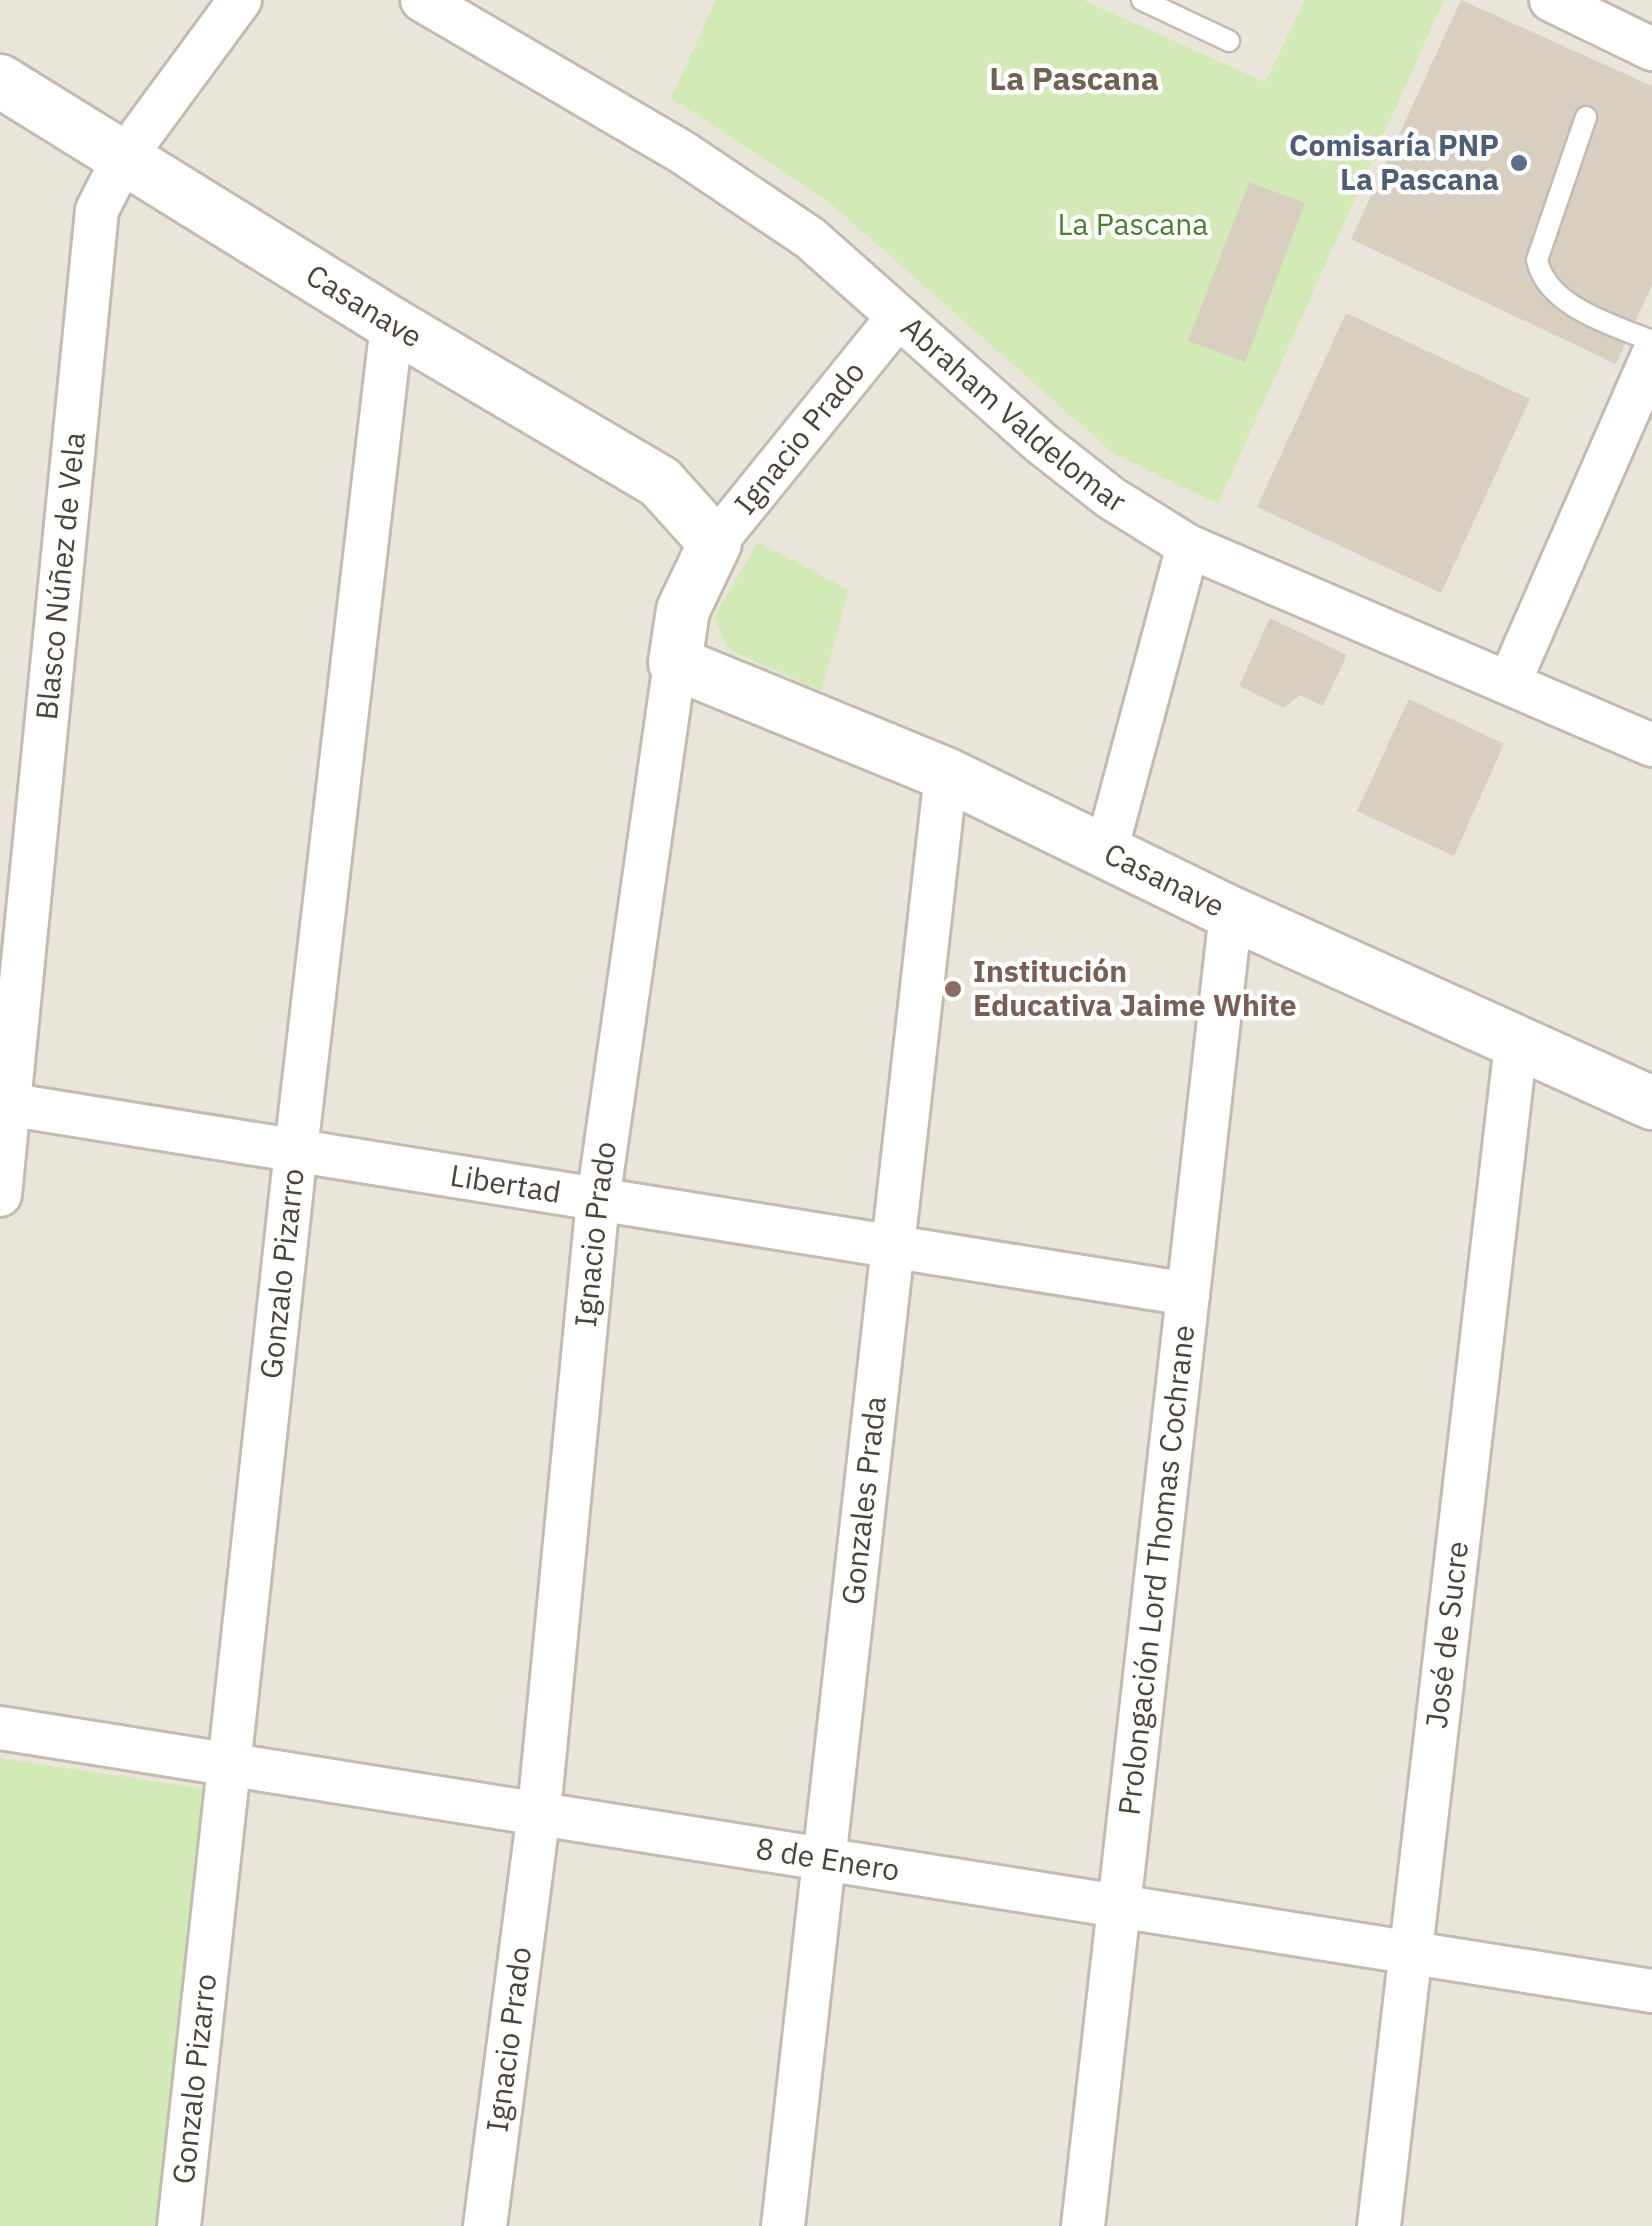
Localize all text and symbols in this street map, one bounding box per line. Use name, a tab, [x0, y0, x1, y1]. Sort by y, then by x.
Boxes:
district label: La Pascana	[989, 57, 1159, 99]
place label: Comisaría PNP La Pascana	[1289, 125, 1499, 198]
marker: Comisaría PNP La Pascana	[1508, 152, 1530, 174]
park label: La Pascana	[1058, 204, 1208, 243]
street label: Casanave	[299, 255, 430, 355]
street label: Abraham Valdelomar	[894, 307, 1134, 520]
street label: Ignacio Prado	[725, 352, 873, 522]
street label: Blasco Núñez de Vela	[26, 430, 93, 722]
street label: Casanave	[1098, 833, 1232, 925]
place label: Institución Educativa Jaime White	[973, 951, 1297, 1024]
marker: Institución Educativa Jaime White	[942, 978, 964, 1000]
street label: Ignacio Prado	[565, 1139, 624, 1329]
street label: Libertad	[448, 1155, 564, 1211]
street label: Gonzalo Pizarro	[250, 1166, 312, 1380]
street label: Prolongación Lord Thomas Cochrane	[1108, 1323, 1202, 1817]
street label: Gonzales Prada	[832, 1394, 894, 1607]
street label: José de Sucre	[1416, 1539, 1476, 1731]
street label: 8 de Enero	[753, 1828, 902, 1889]
street label: Ignacio Prado	[476, 1944, 539, 2134]
street label: Gonzalo Pizarro	[163, 1972, 224, 2186]

